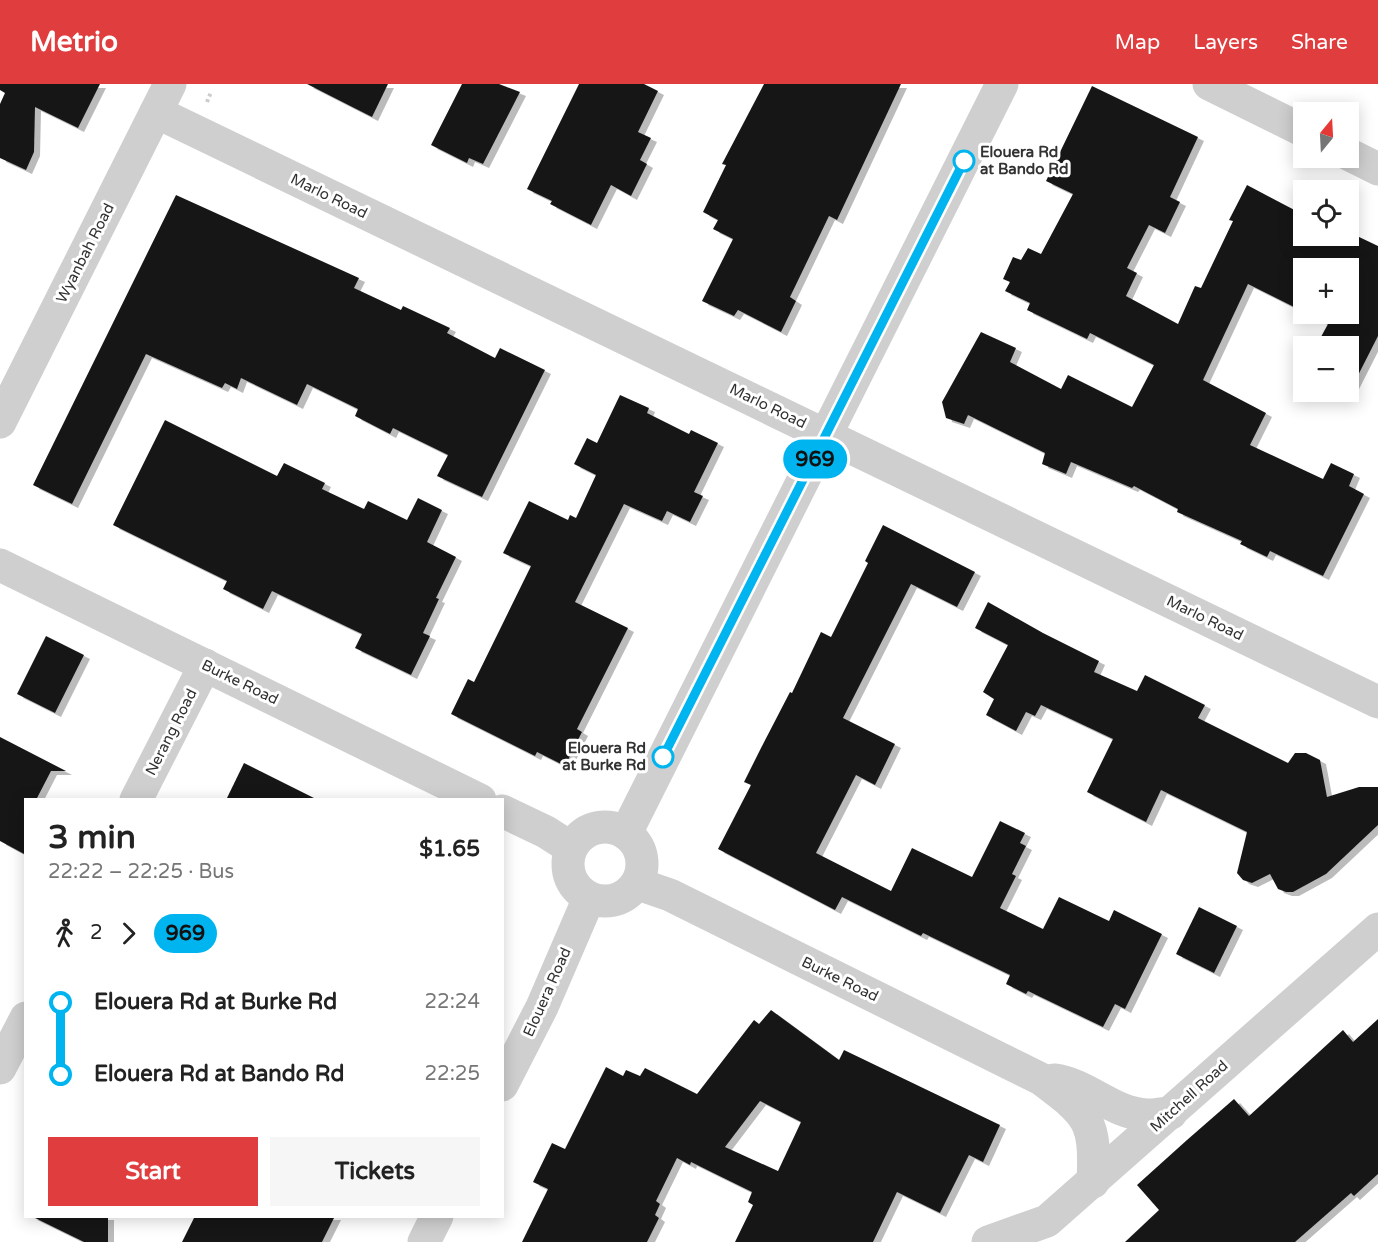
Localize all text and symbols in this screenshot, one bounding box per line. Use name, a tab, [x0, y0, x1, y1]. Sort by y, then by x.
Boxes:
text: Metrio	[30, 25, 118, 59]
text: Map	[1115, 30, 1160, 55]
text: Layers	[1193, 30, 1258, 55]
text: Share	[1291, 30, 1348, 55]
north arrow	[1293, 102, 1359, 168]
map controls	[1293, 102, 1359, 402]
place label: Elouera Rd at Bando Rd	[980, 143, 1068, 178]
marker: Elouera Rd at Bando Rd	[953, 150, 975, 172]
street label: Marlo Road	[288, 170, 370, 222]
button: locate	[1293, 180, 1359, 246]
street label: Wyanbah Road	[52, 200, 118, 306]
button: +	[1293, 258, 1359, 324]
button: −	[1293, 336, 1359, 402]
street label: Marlo Road	[727, 380, 809, 432]
line badge: 969	[780, 440, 850, 478]
text: 969	[795, 447, 835, 472]
street label: Marlo Road	[1164, 592, 1246, 644]
street label: Burke Road	[199, 656, 281, 708]
street label: Nerang Road	[141, 686, 201, 778]
place label: Elouera Rd at Burke Rd	[562, 739, 646, 774]
marker: Elouera Rd at Burke Rd	[652, 746, 674, 768]
text: 3 min	[48, 818, 136, 857]
text: $1.65	[419, 836, 480, 862]
text: 22:22 – 22:25 · Bus	[48, 860, 234, 884]
icon: walk	[48, 917, 81, 950]
icon: forward	[112, 917, 145, 950]
text: 2	[90, 921, 103, 945]
text: 969	[166, 921, 205, 946]
street label: Elouera Road	[519, 945, 575, 1039]
street label: Burke Road	[799, 953, 881, 1005]
text: Elouera Rd at Burke Rd	[94, 989, 337, 1015]
text: 22:24	[425, 990, 480, 1014]
street label: Mitchell Road	[1146, 1056, 1232, 1136]
text: Elouera Rd at Bando Rd	[94, 1061, 344, 1087]
text: 22:25	[425, 1062, 480, 1086]
button: Start	[48, 1137, 258, 1206]
button: Tickets	[270, 1137, 480, 1206]

